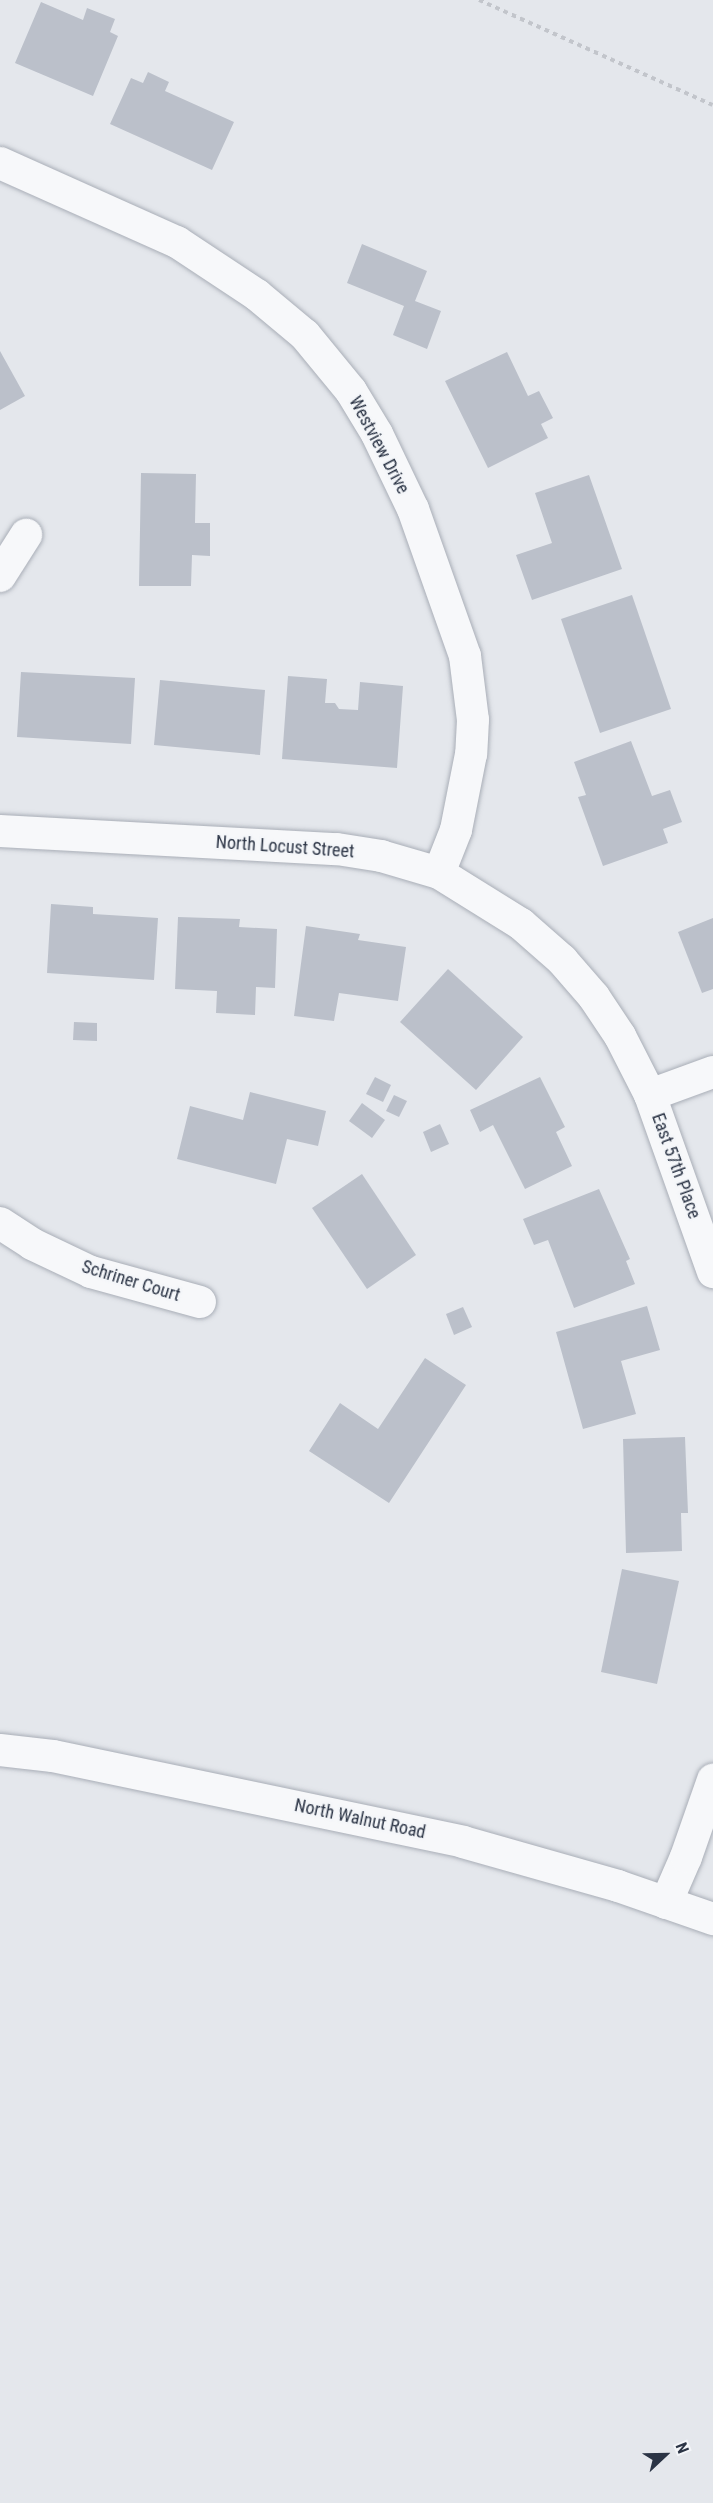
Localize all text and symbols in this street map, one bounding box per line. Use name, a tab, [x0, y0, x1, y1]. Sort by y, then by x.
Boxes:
street label: Westview Drive	[344, 393, 414, 497]
street label: North Locust Street	[215, 831, 355, 863]
street label: East 57th Place	[647, 1110, 705, 1222]
street label: Schriner Court	[79, 1256, 183, 1306]
street label: North Walnut Road	[292, 1795, 428, 1843]
north arrow	[635, 2425, 695, 2485]
text: N	[672, 2440, 693, 2456]

